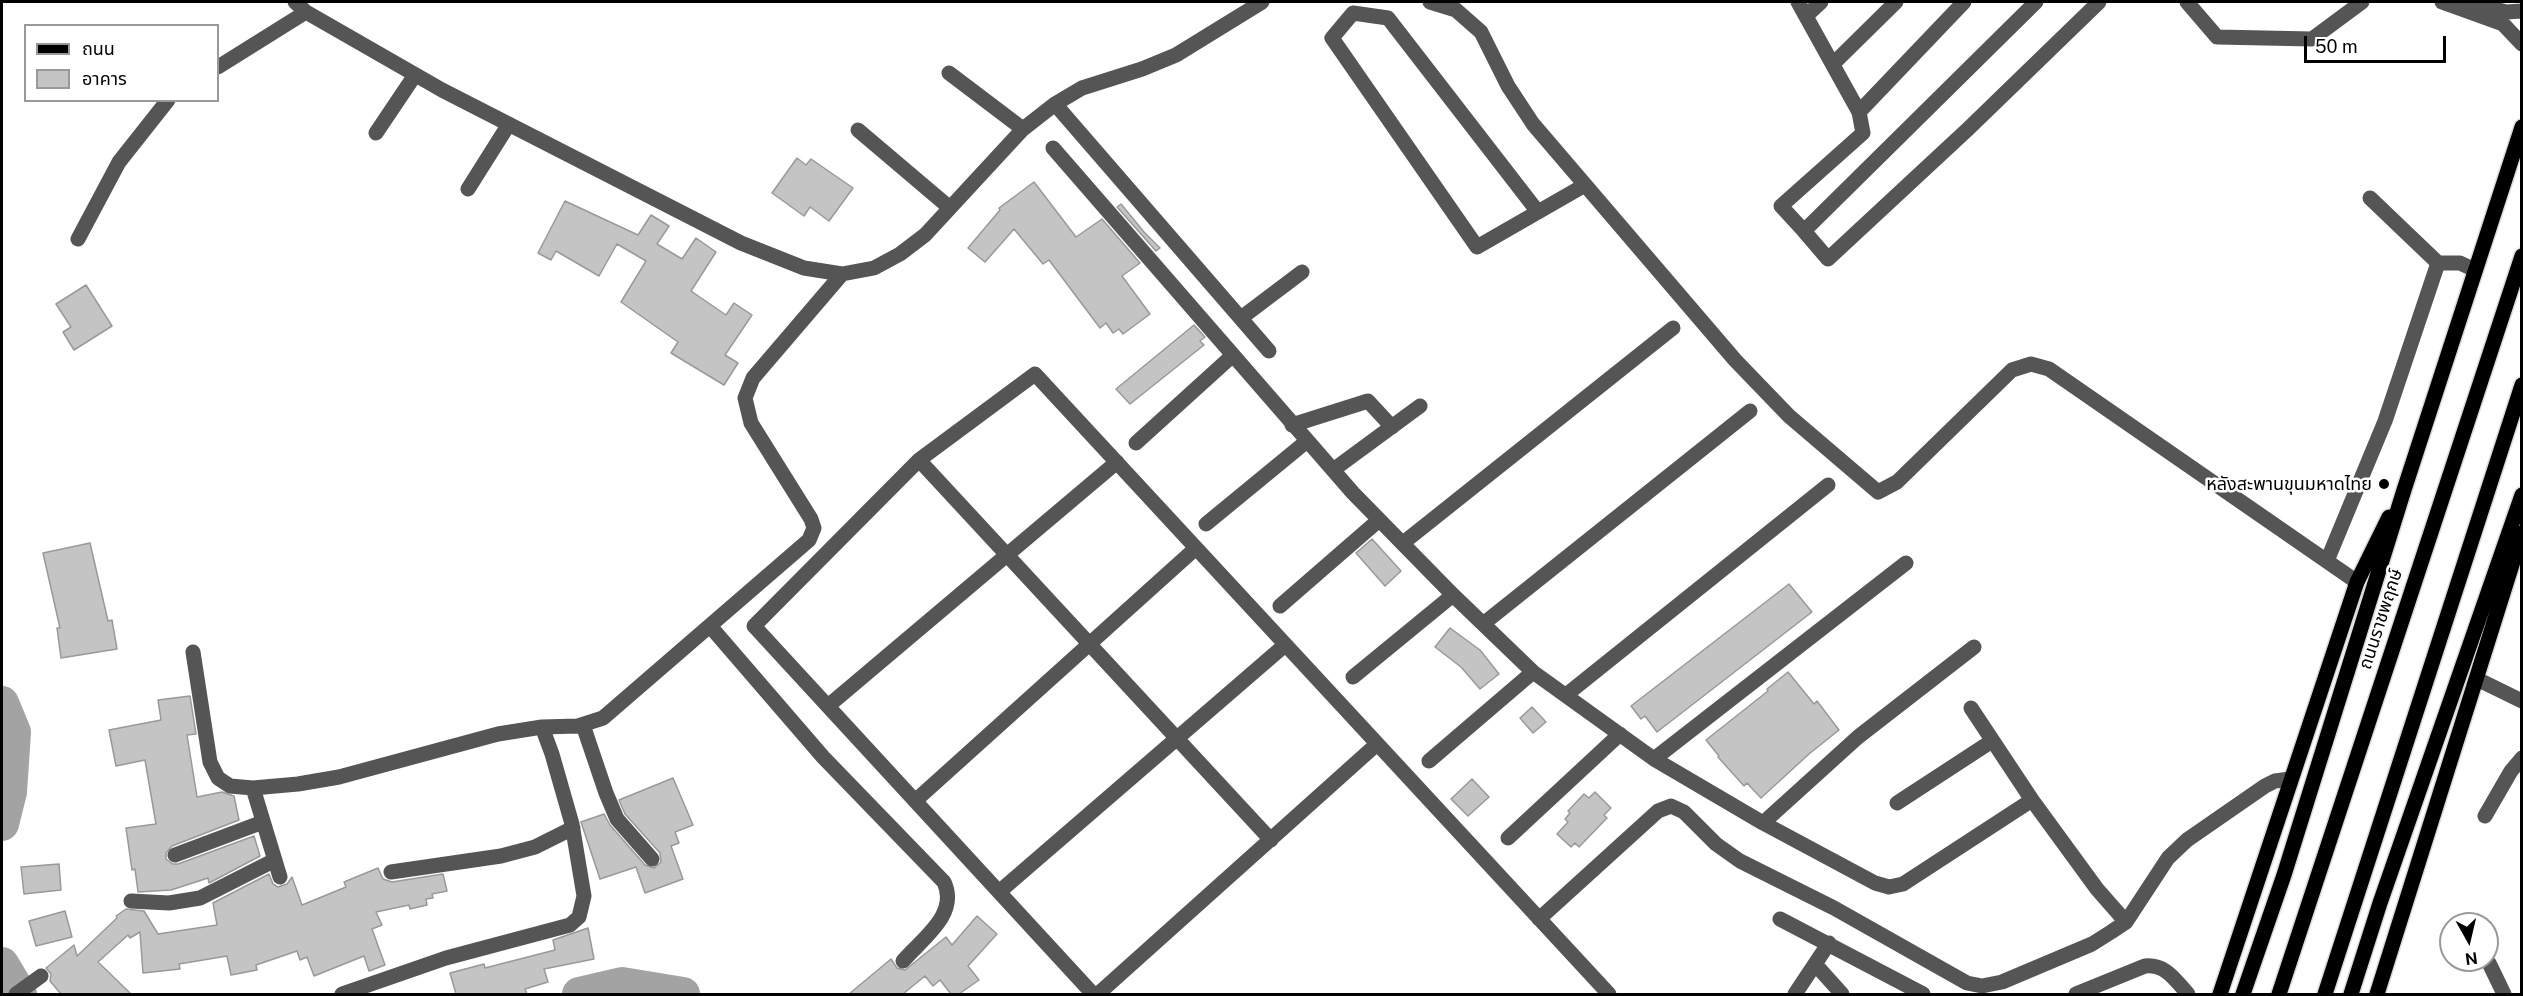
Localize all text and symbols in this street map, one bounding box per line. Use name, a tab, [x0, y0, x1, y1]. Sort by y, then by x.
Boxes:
legend	[24, 24, 219, 102]
scale bar	[2307, 24, 2450, 62]
text: 50 m	[2315, 36, 2358, 57]
text: ถนน	[82, 38, 115, 59]
text: อาคาร	[82, 68, 127, 89]
place label: หลังสะพานขุนมหาดไทย	[2206, 473, 2372, 495]
marker: หลังสะพานขุนมหาดไทย	[2377, 477, 2391, 491]
street label: ถนนราชพฤกษ์	[2355, 566, 2407, 672]
north arrow	[2439, 912, 2499, 972]
text: N	[2464, 948, 2479, 969]

